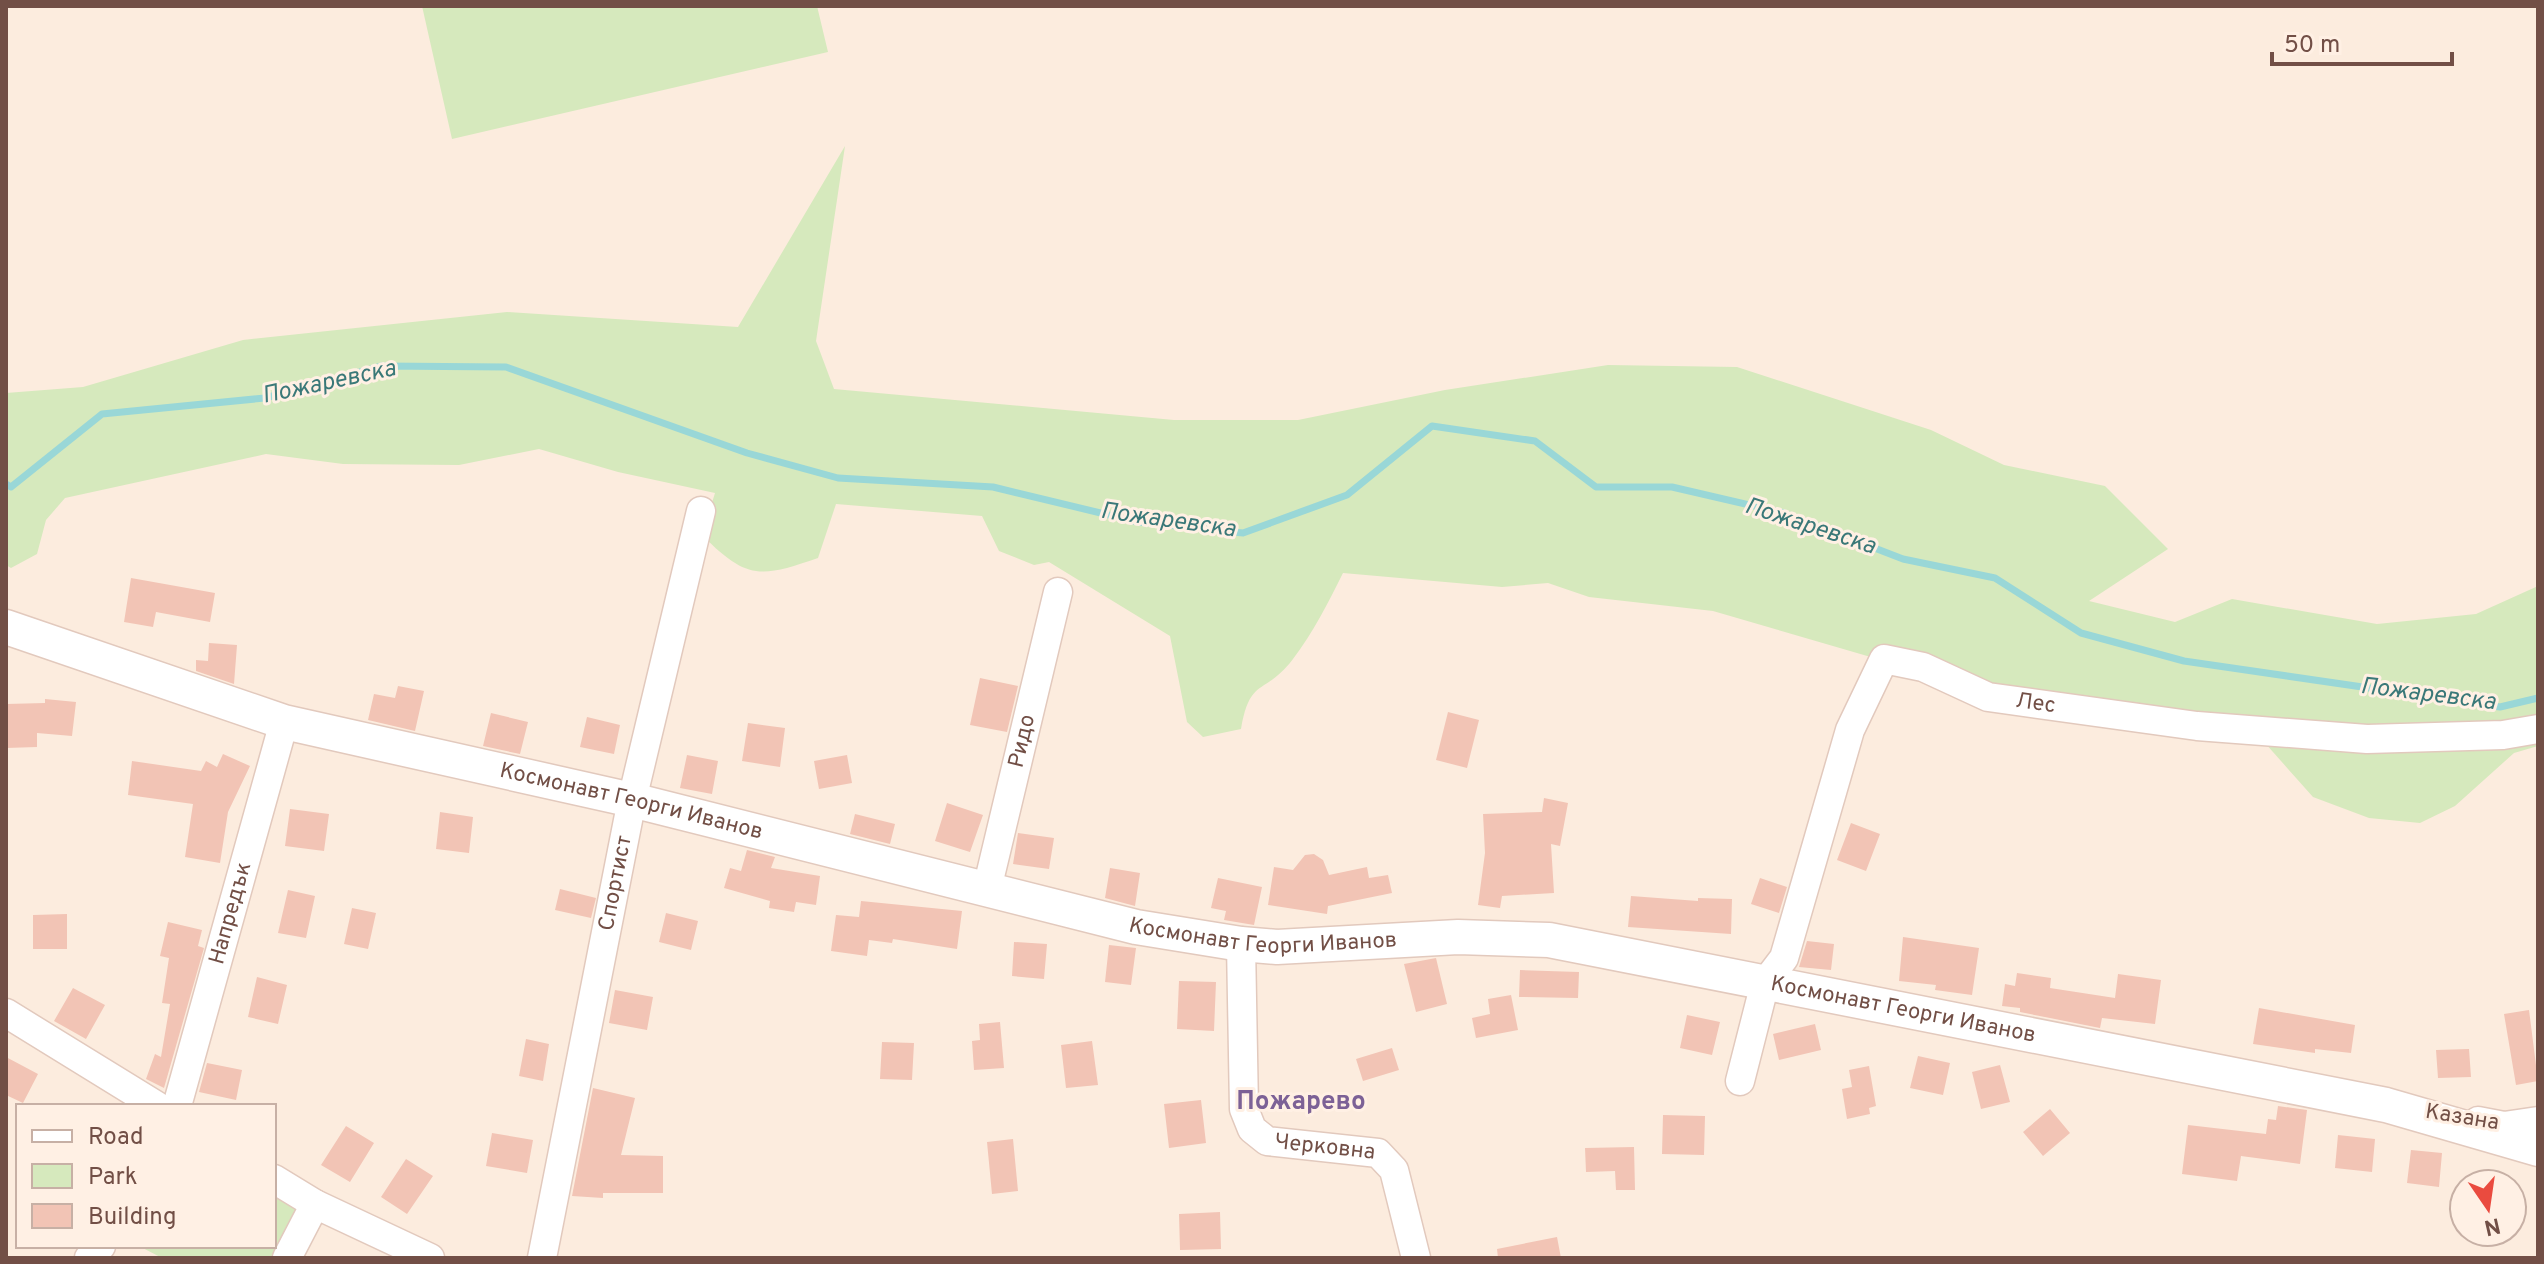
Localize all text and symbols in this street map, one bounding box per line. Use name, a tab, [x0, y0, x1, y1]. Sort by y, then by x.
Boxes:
scale bar	[2272, 16, 2452, 66]
text: 50 m	[2284, 31, 2340, 61]
water label: Пожаревска	[259, 354, 399, 412]
water label: Пожаревска	[1741, 492, 1880, 562]
water label: Пожаревска	[1099, 497, 1238, 545]
water label: Пожаревска	[2359, 672, 2498, 718]
street label: Лес	[2014, 687, 2057, 720]
street label: Ридо	[1003, 712, 1042, 770]
street label: Космонавт Георги Иванов	[497, 757, 766, 846]
street label: Спортист	[593, 833, 638, 933]
street label: Напредък	[204, 859, 258, 967]
street label: Космонавт Георги Иванов	[1126, 912, 1398, 961]
street label: Космонавт Георги Иванов	[1768, 970, 2038, 1049]
district label: Пожарево	[1236, 1086, 1366, 1119]
street label: Казана	[2423, 1099, 2501, 1137]
legend	[16, 1104, 276, 1248]
text: Road	[88, 1123, 144, 1153]
street label: Черковна	[1273, 1128, 1377, 1166]
text: Park	[88, 1163, 138, 1193]
north arrow	[2448, 1168, 2528, 1248]
text: Building	[88, 1203, 177, 1233]
text: N	[2481, 1210, 2503, 1240]

